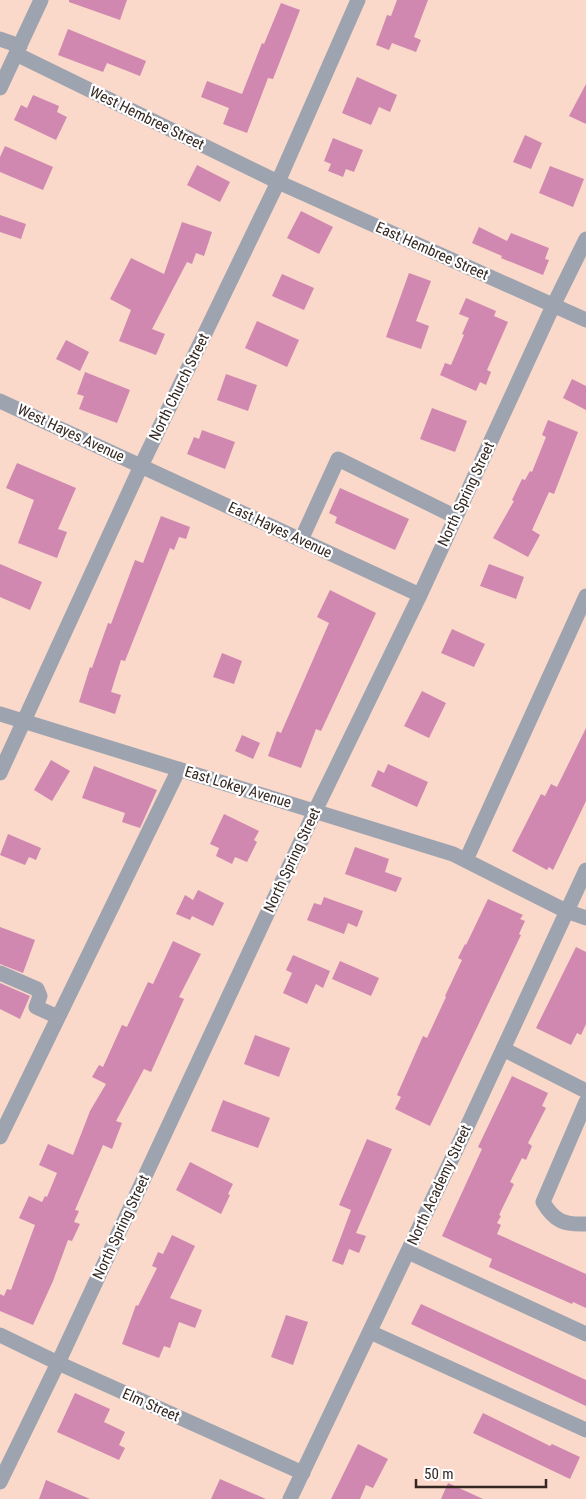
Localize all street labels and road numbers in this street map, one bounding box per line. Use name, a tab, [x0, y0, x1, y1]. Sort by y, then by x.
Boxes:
street label: West Hembree Street	[87, 82, 207, 154]
street label: East Hembree Street	[373, 218, 491, 284]
street label: North Church Street	[145, 330, 213, 444]
street label: West Hayes Avenue	[15, 400, 127, 466]
street label: North Spring Street	[434, 439, 498, 549]
street label: East Hayes Avenue	[225, 498, 335, 562]
street label: East Lokey Avenue	[183, 762, 293, 812]
street label: North Spring Street	[260, 805, 324, 915]
street label: North Academy Street	[403, 1122, 475, 1248]
street label: North Spring Street	[89, 1172, 153, 1282]
street label: Elm Street	[120, 1384, 182, 1426]

